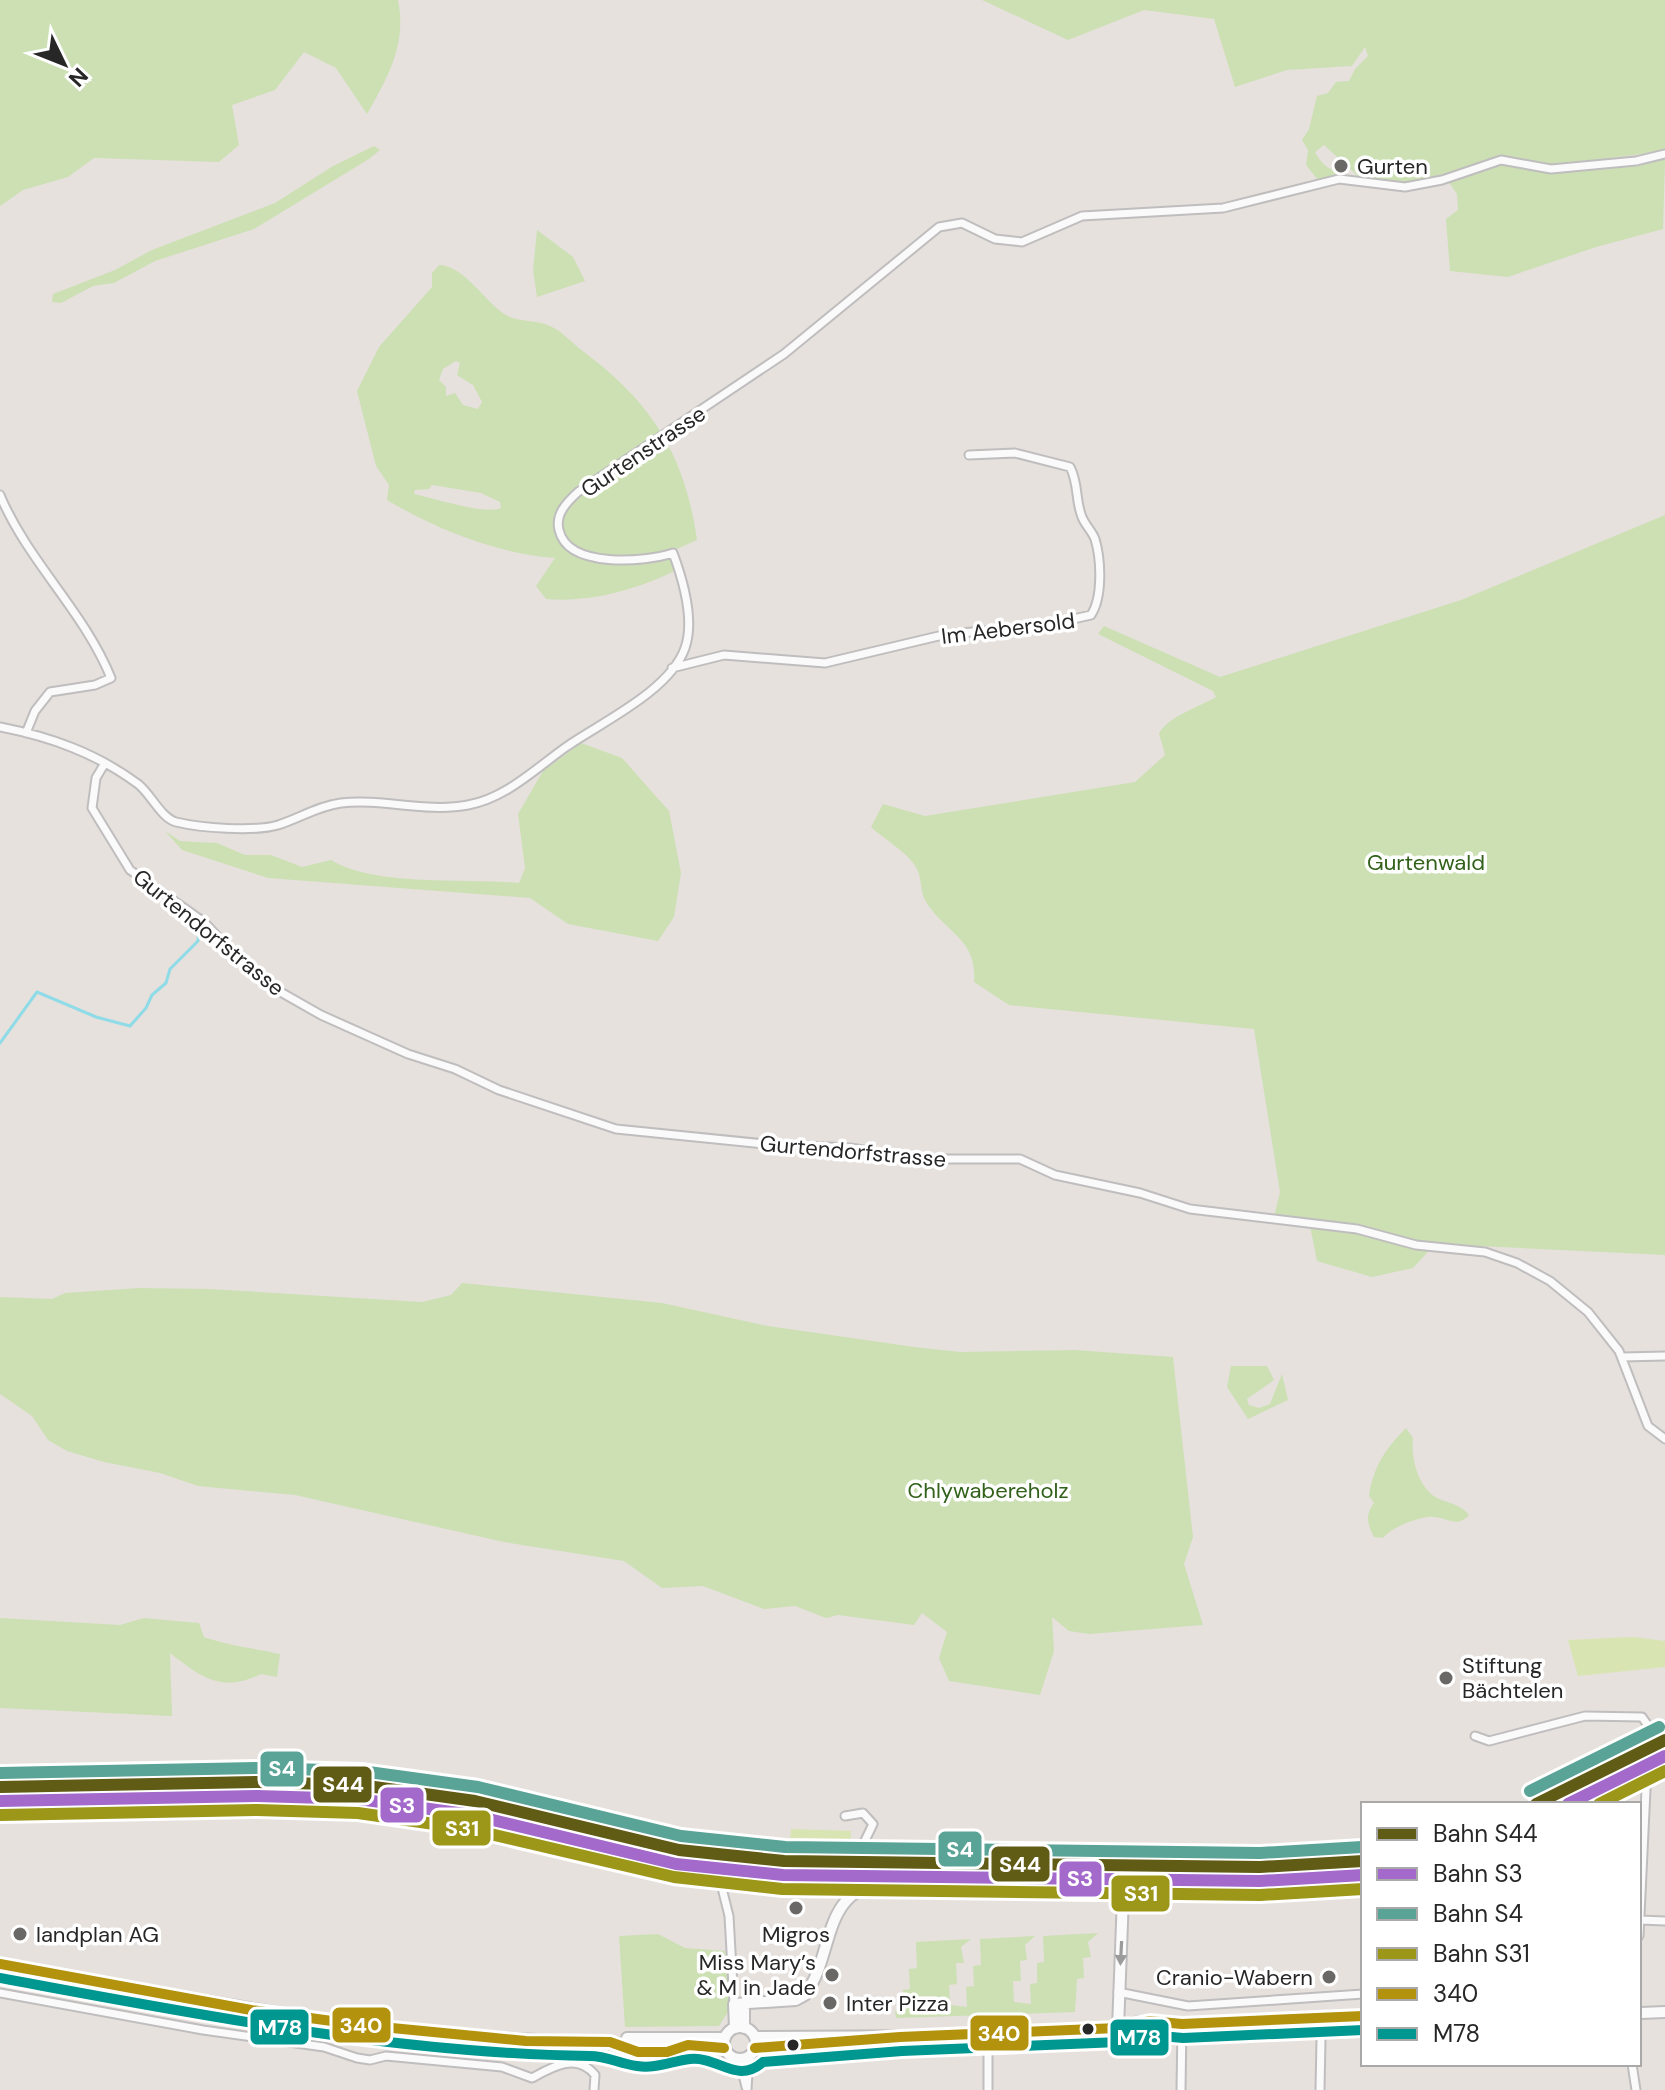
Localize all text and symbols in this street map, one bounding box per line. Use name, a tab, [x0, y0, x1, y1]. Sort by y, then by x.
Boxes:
north arrow	[24, 24, 104, 104]
text: N	[62, 62, 94, 93]
place label: Gurten	[1357, 152, 1428, 181]
marker: Gurten	[1332, 157, 1350, 175]
street label: Gurtenstrasse	[575, 399, 711, 504]
street label: Im Aebersold	[940, 606, 1076, 651]
park label: Gurtenwald	[1367, 848, 1485, 877]
street label: Gurtendorfstrasse	[127, 862, 290, 1002]
street label: Gurtendorfstrasse	[759, 1129, 947, 1174]
park label: Chlywabereholz	[907, 1476, 1069, 1505]
place label: Stiftung Bächtelen	[1462, 1651, 1563, 1705]
marker: Stiftung Bächtelen	[1437, 1669, 1455, 1687]
line badge: S4	[259, 1750, 305, 1788]
text: S4	[268, 1754, 296, 1783]
line badge: S44	[312, 1765, 373, 1804]
text: S44	[322, 1770, 364, 1799]
line badge: S3	[379, 1786, 425, 1824]
text: S3	[389, 1791, 415, 1820]
legend	[1361, 1802, 1641, 2066]
line badge: S31	[431, 1809, 492, 1847]
text: S31	[445, 1814, 479, 1843]
text: Bahn S44	[1433, 1818, 1538, 1849]
line badge: S4	[937, 1830, 983, 1868]
text: S4	[946, 1835, 974, 1864]
line badge: S44	[990, 1845, 1051, 1883]
text: S44	[999, 1850, 1041, 1879]
text: Bahn S3	[1433, 1858, 1523, 1889]
line badge: S3	[1058, 1860, 1103, 1898]
text: S3	[1067, 1864, 1093, 1893]
line badge: S31	[1110, 1874, 1171, 1913]
text: S31	[1124, 1879, 1158, 1908]
text: Bahn S4	[1433, 1898, 1523, 1929]
marker: Migros	[787, 1899, 805, 1917]
place label: landplan AG	[36, 1920, 159, 1949]
place label: Migros	[762, 1920, 830, 1949]
marker: landplan AG	[11, 1925, 29, 1943]
text: Bahn S31	[1433, 1938, 1530, 1969]
one-way arrow	[1114, 1941, 1127, 1966]
place label: Miss Mary’s & M in Jade	[697, 1948, 816, 2002]
place label: Cranio-Wabern	[1156, 1963, 1313, 1992]
marker: Miss Mary’s & M in Jade	[823, 1966, 841, 1984]
marker: Cranio-Wabern	[1320, 1968, 1338, 1986]
text: 340	[1433, 1978, 1478, 2009]
place label: Inter Pizza	[846, 1989, 949, 2018]
marker: Inter Pizza	[821, 1994, 839, 2012]
line badge: 340	[331, 2006, 392, 2044]
line badge: M78	[249, 2008, 310, 2046]
text: 340	[339, 2011, 383, 2040]
text: M78	[257, 2013, 303, 2042]
line badge: 340	[969, 2014, 1030, 2052]
line badge: M78	[1109, 2018, 1170, 2057]
text: M78	[1433, 2018, 1480, 2049]
text: 340	[977, 2019, 1021, 2048]
unlabelled marker	[1080, 2021, 1096, 2037]
text: M78	[1116, 2023, 1162, 2052]
unlabelled marker	[785, 2037, 801, 2053]

